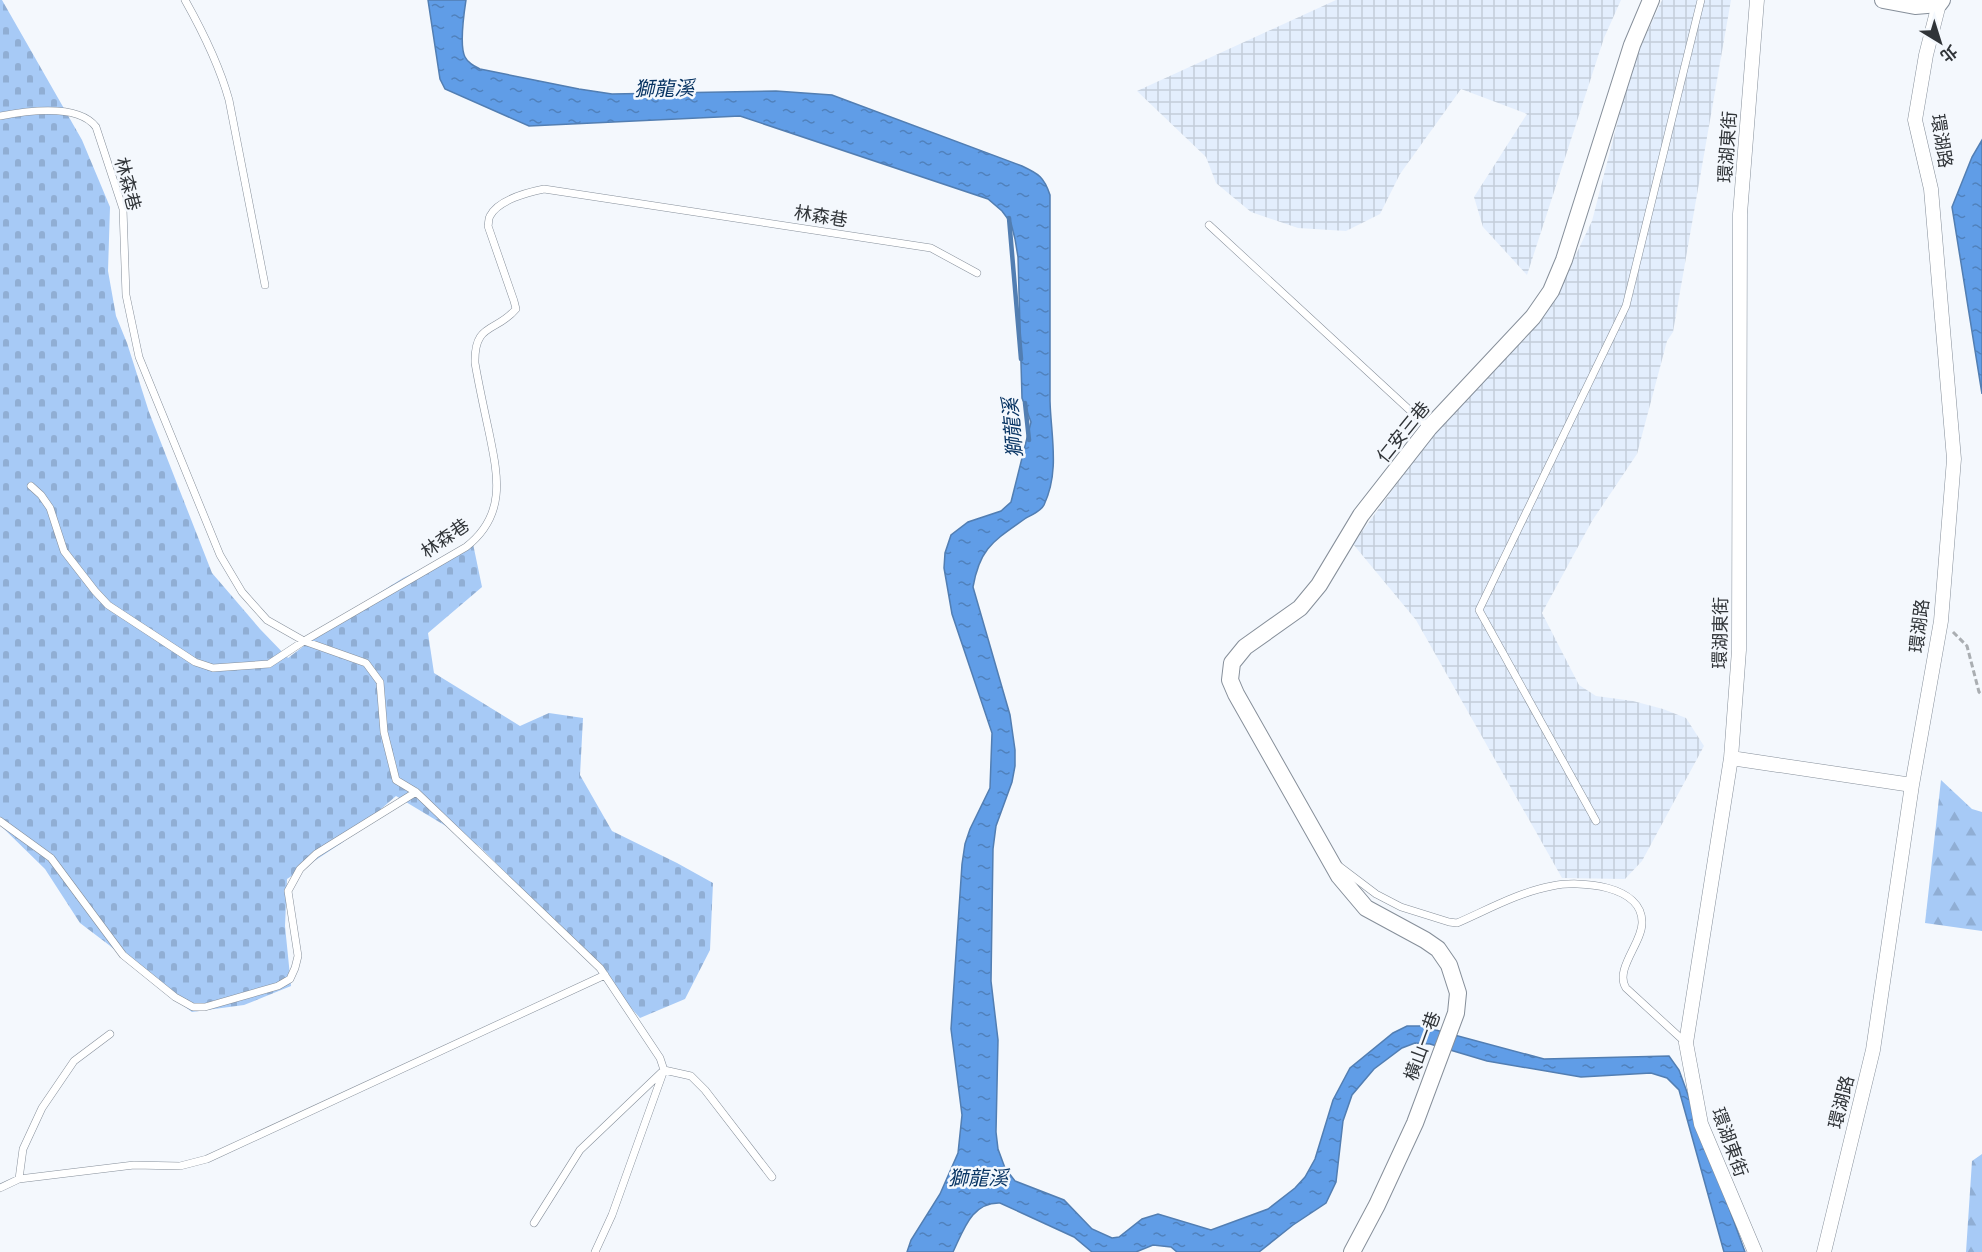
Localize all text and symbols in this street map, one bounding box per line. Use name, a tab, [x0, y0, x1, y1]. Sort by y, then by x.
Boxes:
north arrow	[1910, 12, 1970, 72]
text: 北	[1936, 40, 1962, 67]
water label: 獅龍溪	[634, 74, 697, 102]
street label: 環湖東街	[1712, 110, 1742, 184]
street label: 環湖路	[1925, 112, 1959, 170]
street label: 林森巷	[109, 155, 147, 213]
street label: 林森巷	[792, 199, 850, 233]
water label: 獅龍溪	[996, 394, 1028, 459]
street label: 仁安三巷	[1371, 396, 1435, 468]
street label: 林森巷	[416, 512, 474, 564]
street label: 環湖東街	[1707, 597, 1733, 669]
street label: 環湖路	[1903, 598, 1935, 654]
street label: 橫山一巷	[1398, 1008, 1446, 1084]
street label: 環湖路	[1822, 1073, 1860, 1131]
street label: 環湖東街	[1706, 1104, 1754, 1180]
water label: 獅龍溪	[948, 1164, 1011, 1191]

